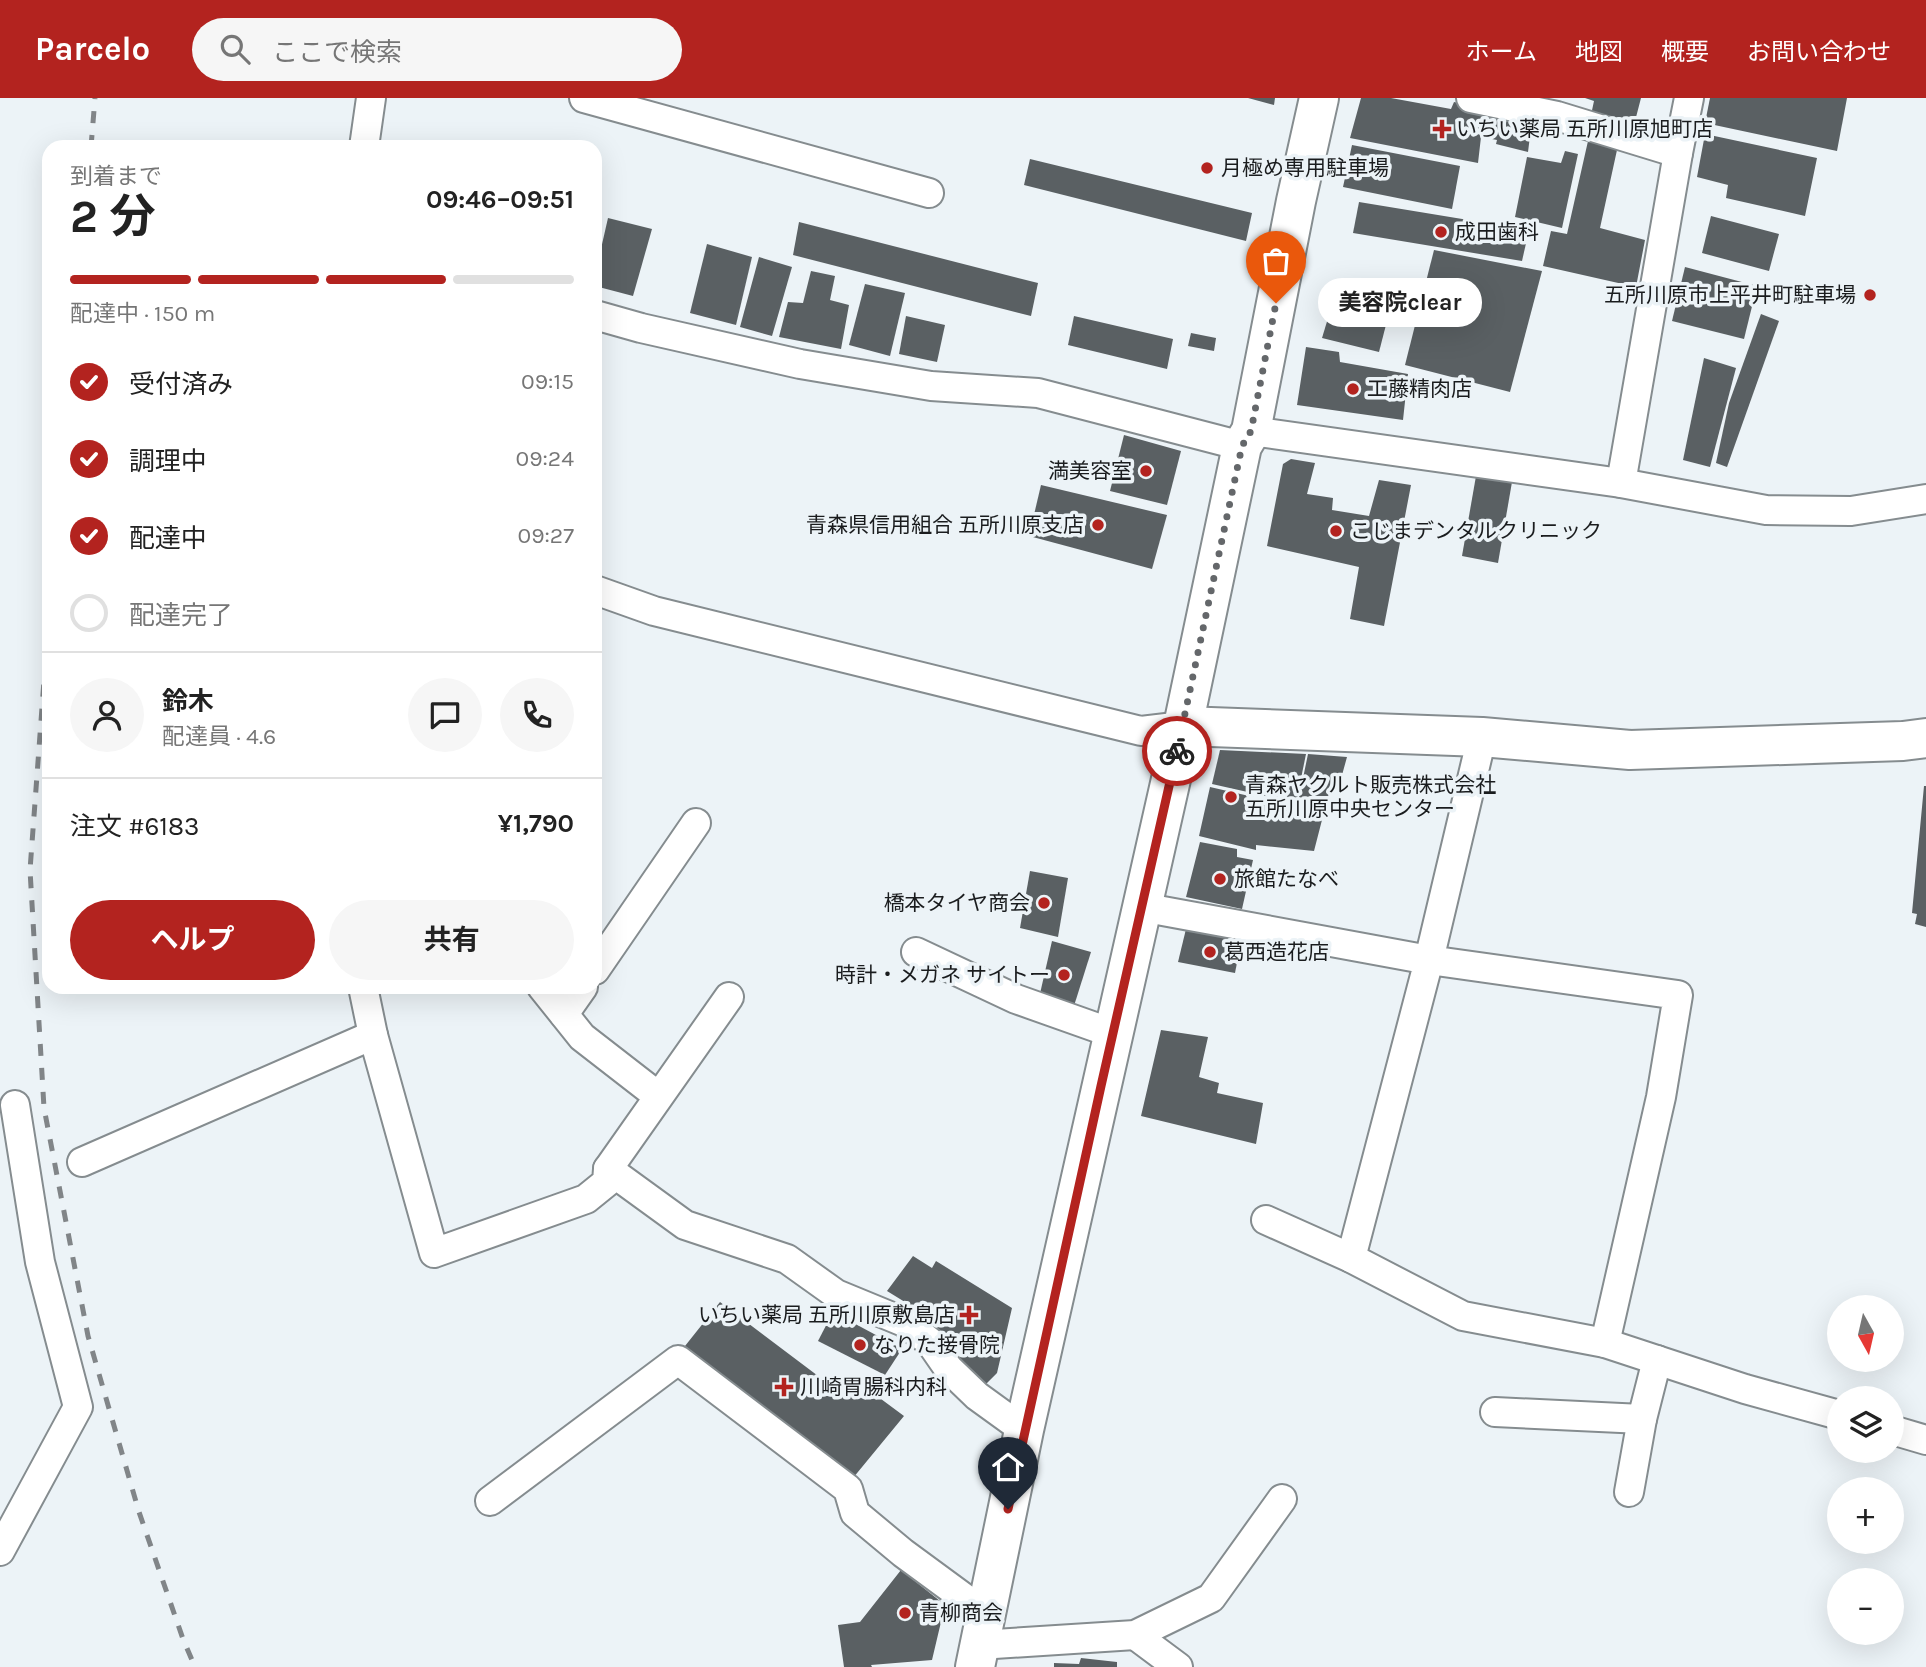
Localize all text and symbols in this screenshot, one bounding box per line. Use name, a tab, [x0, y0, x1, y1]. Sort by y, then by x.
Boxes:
search box	[192, 18, 682, 81]
text: Parcelo	[35, 30, 150, 68]
icon: search	[216, 30, 254, 68]
text: ここで検索	[272, 37, 402, 68]
text: ホーム	[1466, 38, 1537, 66]
text: 地図	[1575, 38, 1623, 66]
text: 概要	[1661, 38, 1709, 66]
text: お問い合わせ	[1747, 38, 1891, 66]
place label: いちい薬局 五所川原旭町店	[1456, 117, 1713, 141]
marker: いちい薬局 五所川原旭町店	[1434, 121, 1450, 137]
place label: 月極め専用駐車場	[1221, 156, 1389, 180]
marker: 月極め専用駐車場	[1199, 160, 1215, 176]
text: 到着まで	[70, 163, 162, 190]
text: 09:46–09:51	[426, 184, 574, 215]
text: 2 分	[70, 190, 155, 244]
place label: 成田歯科	[1455, 220, 1539, 244]
marker: 成田歯科	[1433, 224, 1449, 240]
pin	[1246, 231, 1306, 303]
icon: bag	[1257, 242, 1295, 280]
callout: 美容院clear	[1318, 278, 1482, 328]
place label: 五所川原市上平井町駐車場	[1604, 283, 1856, 307]
marker: 五所川原市上平井町駐車場	[1862, 287, 1878, 303]
text: 美容院clear	[1339, 289, 1461, 316]
text: 配達中 · 150 m	[70, 300, 215, 327]
icon: check	[70, 363, 108, 401]
text: 09:15	[521, 368, 574, 395]
text: 受付済み	[129, 369, 233, 400]
place label: 工藤精肉店	[1367, 377, 1472, 401]
marker: 工藤精肉店	[1345, 381, 1361, 397]
icon: check	[70, 440, 108, 478]
text: 09:24	[516, 445, 574, 472]
text: 調理中	[129, 446, 207, 477]
place label: 満美容室	[1048, 459, 1132, 483]
marker: 満美容室	[1138, 463, 1154, 479]
place label: 青森県信用組合 五所川原支店	[806, 513, 1084, 537]
icon: check	[70, 517, 108, 555]
marker: 青森県信用組合 五所川原支店	[1090, 517, 1106, 533]
place label: こじまデンタルクリニック	[1350, 519, 1602, 543]
text: 09:27	[518, 522, 574, 549]
text: 配達中	[129, 523, 207, 554]
marker: こじまデンタルクリニック	[1328, 523, 1344, 539]
text: 配達完了	[129, 600, 233, 631]
button: person	[70, 678, 144, 752]
button: chat	[408, 678, 482, 752]
button: phone	[500, 678, 574, 752]
text: 鈴木	[162, 686, 214, 717]
courier	[1142, 716, 1212, 786]
text: 配達員 · 4.6	[162, 723, 276, 750]
icon: bike	[1158, 732, 1196, 770]
place label: 青森ヤクルト販売株式会社 五所川原中央センター	[1245, 773, 1496, 821]
marker: 青森ヤクルト販売株式会社 五所川原中央センター	[1223, 789, 1239, 805]
text: ¥1,790	[498, 808, 574, 839]
text: 注文 #6183	[70, 811, 199, 842]
place label: 旅館たなべ	[1234, 867, 1339, 891]
marker: 旅館たなべ	[1212, 871, 1228, 887]
place label: 橋本タイヤ商会	[884, 891, 1030, 915]
marker: 橋本タイヤ商会	[1036, 895, 1052, 911]
button: ヘルプ	[70, 900, 315, 980]
button: 共有	[329, 900, 574, 980]
place label: 葛西造花店	[1224, 940, 1329, 964]
marker: 葛西造花店	[1202, 944, 1218, 960]
place label: 時計・メガネ サイトー	[835, 963, 1050, 987]
marker: 時計・メガネ サイトー	[1056, 967, 1072, 983]
north arrow	[1827, 1295, 1904, 1372]
map controls	[1827, 1295, 1904, 1645]
place label: いちい薬局 五所川原敷島店	[698, 1303, 955, 1327]
marker: いちい薬局 五所川原敷島店	[961, 1307, 977, 1323]
place label: なりた接骨院	[874, 1333, 1000, 1357]
marker: なりた接骨院	[852, 1337, 868, 1353]
place label: 川崎胃腸科内科	[800, 1375, 947, 1399]
marker: 川崎胃腸科内科	[774, 1377, 794, 1397]
button: layers	[1827, 1386, 1904, 1463]
pin	[978, 1437, 1038, 1509]
icon: home	[989, 1448, 1027, 1486]
button: +	[1827, 1477, 1904, 1554]
button: −	[1827, 1568, 1904, 1645]
place label: 青柳商会	[919, 1601, 1003, 1625]
marker: 青柳商会	[897, 1605, 913, 1621]

